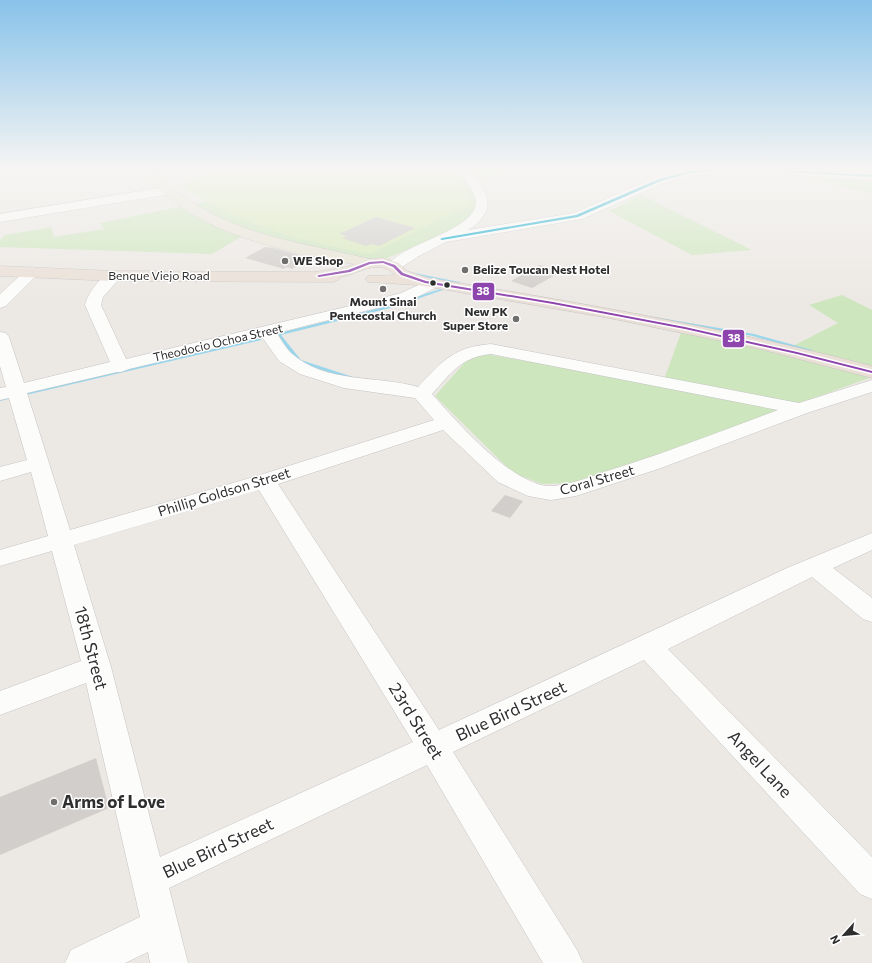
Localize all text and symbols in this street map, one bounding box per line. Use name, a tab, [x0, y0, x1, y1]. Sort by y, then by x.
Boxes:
place label: WE Shop	[293, 253, 343, 267]
marker: WE Shop	[280, 256, 290, 266]
place label: Belize Toucan Nest Hotel	[473, 262, 610, 276]
marker: Belize Toucan Nest Hotel	[460, 265, 470, 275]
street label: Benque Viejo Road	[108, 268, 210, 282]
unlabelled marker	[428, 278, 438, 288]
unlabelled marker	[442, 280, 452, 290]
line badge: 38	[472, 282, 495, 301]
marker: Mount Sinai Pentecostal Church	[378, 284, 388, 294]
text: 38	[476, 284, 490, 297]
place label: Mount Sinai Pentecostal Church	[329, 294, 437, 322]
place label: New PK Super Store	[443, 304, 509, 332]
marker: New PK Super Store	[511, 314, 521, 324]
street label: Theodocio Ochoa Street	[151, 320, 284, 364]
line badge: 38	[722, 329, 745, 348]
text: 38	[727, 331, 741, 344]
street label: Coral Street	[558, 461, 636, 498]
street label: Phillip Goldson Street	[156, 463, 292, 520]
street label: 18th Street	[70, 604, 113, 692]
street label: Blue Bird Street	[452, 676, 570, 745]
street label: 23rd Street	[385, 678, 448, 763]
street label: Angel Lane	[724, 726, 797, 802]
place label: Arms of Love	[62, 791, 165, 812]
marker: Arms of Love	[49, 797, 59, 807]
street label: Blue Bird Street	[159, 813, 277, 882]
north arrow	[824, 915, 864, 955]
text: N	[827, 933, 842, 946]

